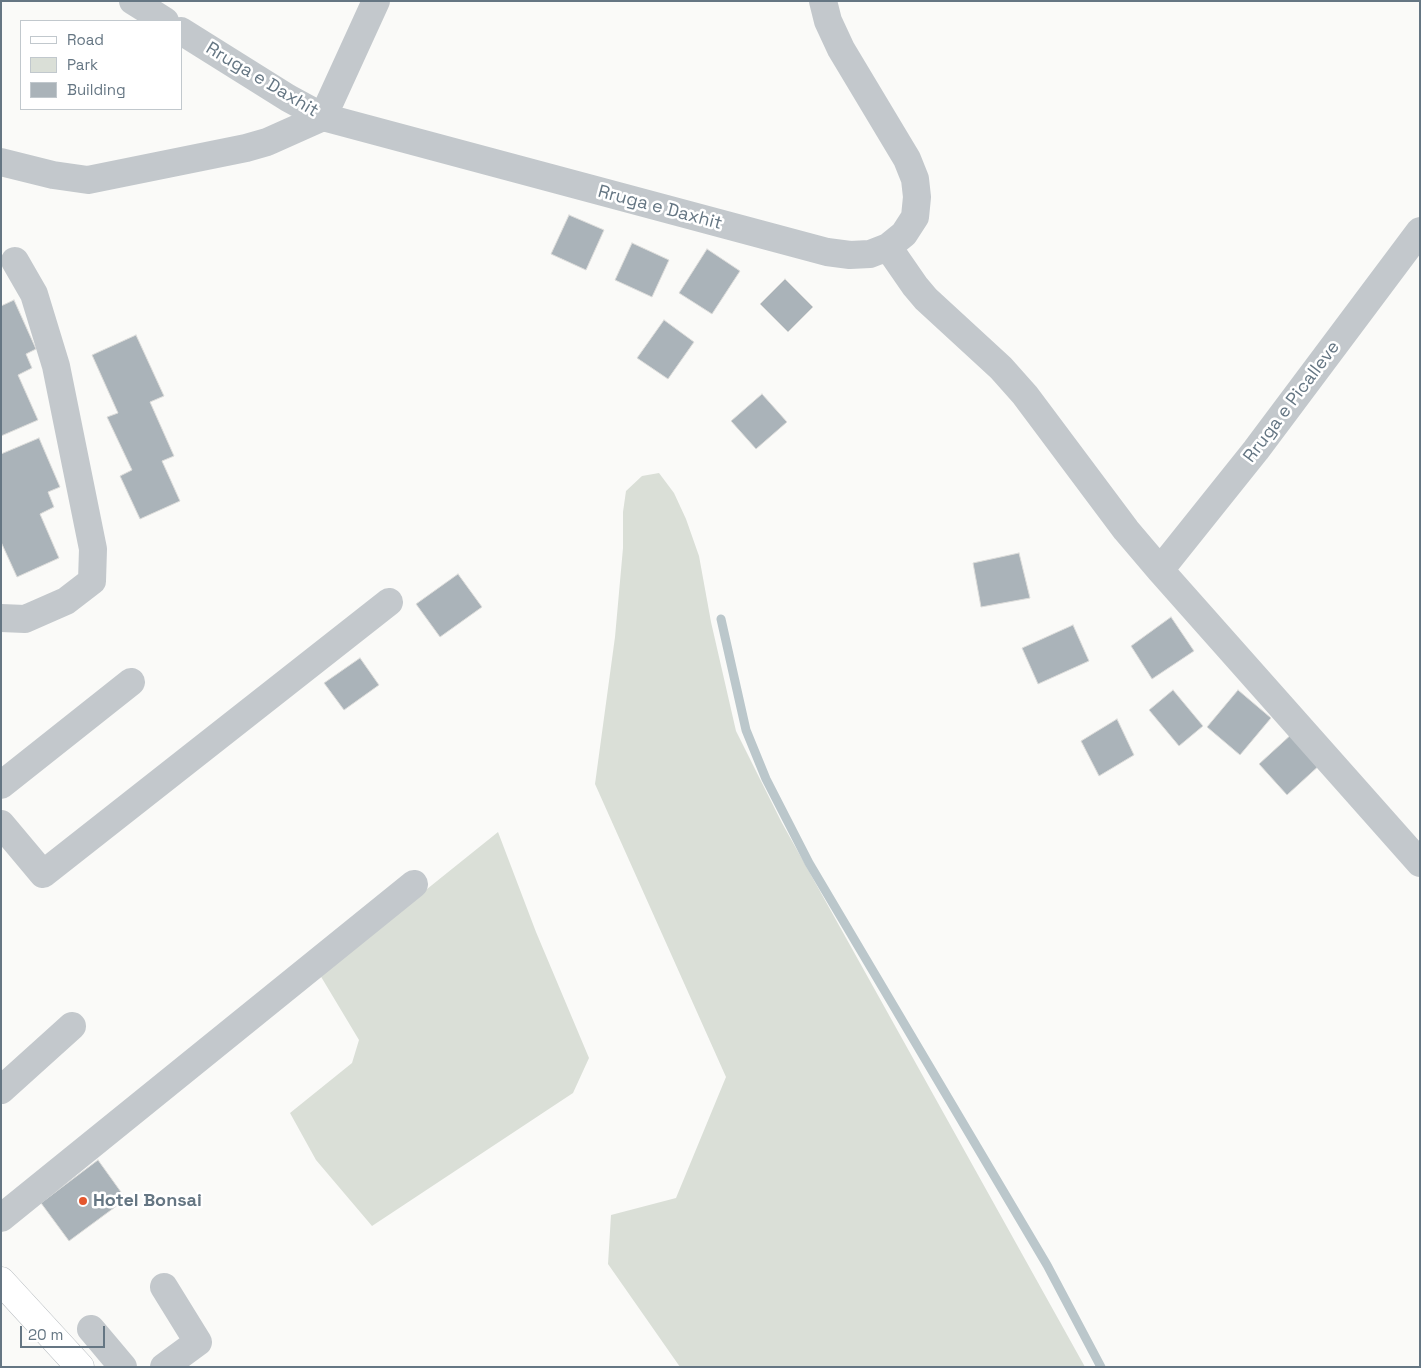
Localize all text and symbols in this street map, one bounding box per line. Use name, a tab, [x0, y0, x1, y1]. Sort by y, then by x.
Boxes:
legend	[20, 20, 182, 110]
text: Road	[67, 30, 104, 49]
street label: Rruga e Daxhit	[202, 38, 322, 122]
text: Park	[67, 55, 98, 74]
text: Building	[67, 80, 126, 99]
street label: Rruga e Daxhit	[596, 181, 724, 235]
street label: Rruga e Picalleve	[1239, 337, 1345, 467]
place label: Hotel Bonsai	[93, 1190, 202, 1212]
marker: Hotel Bonsai	[77, 1195, 89, 1207]
scale bar	[22, 1316, 108, 1348]
text: 20 m	[28, 1325, 63, 1344]

